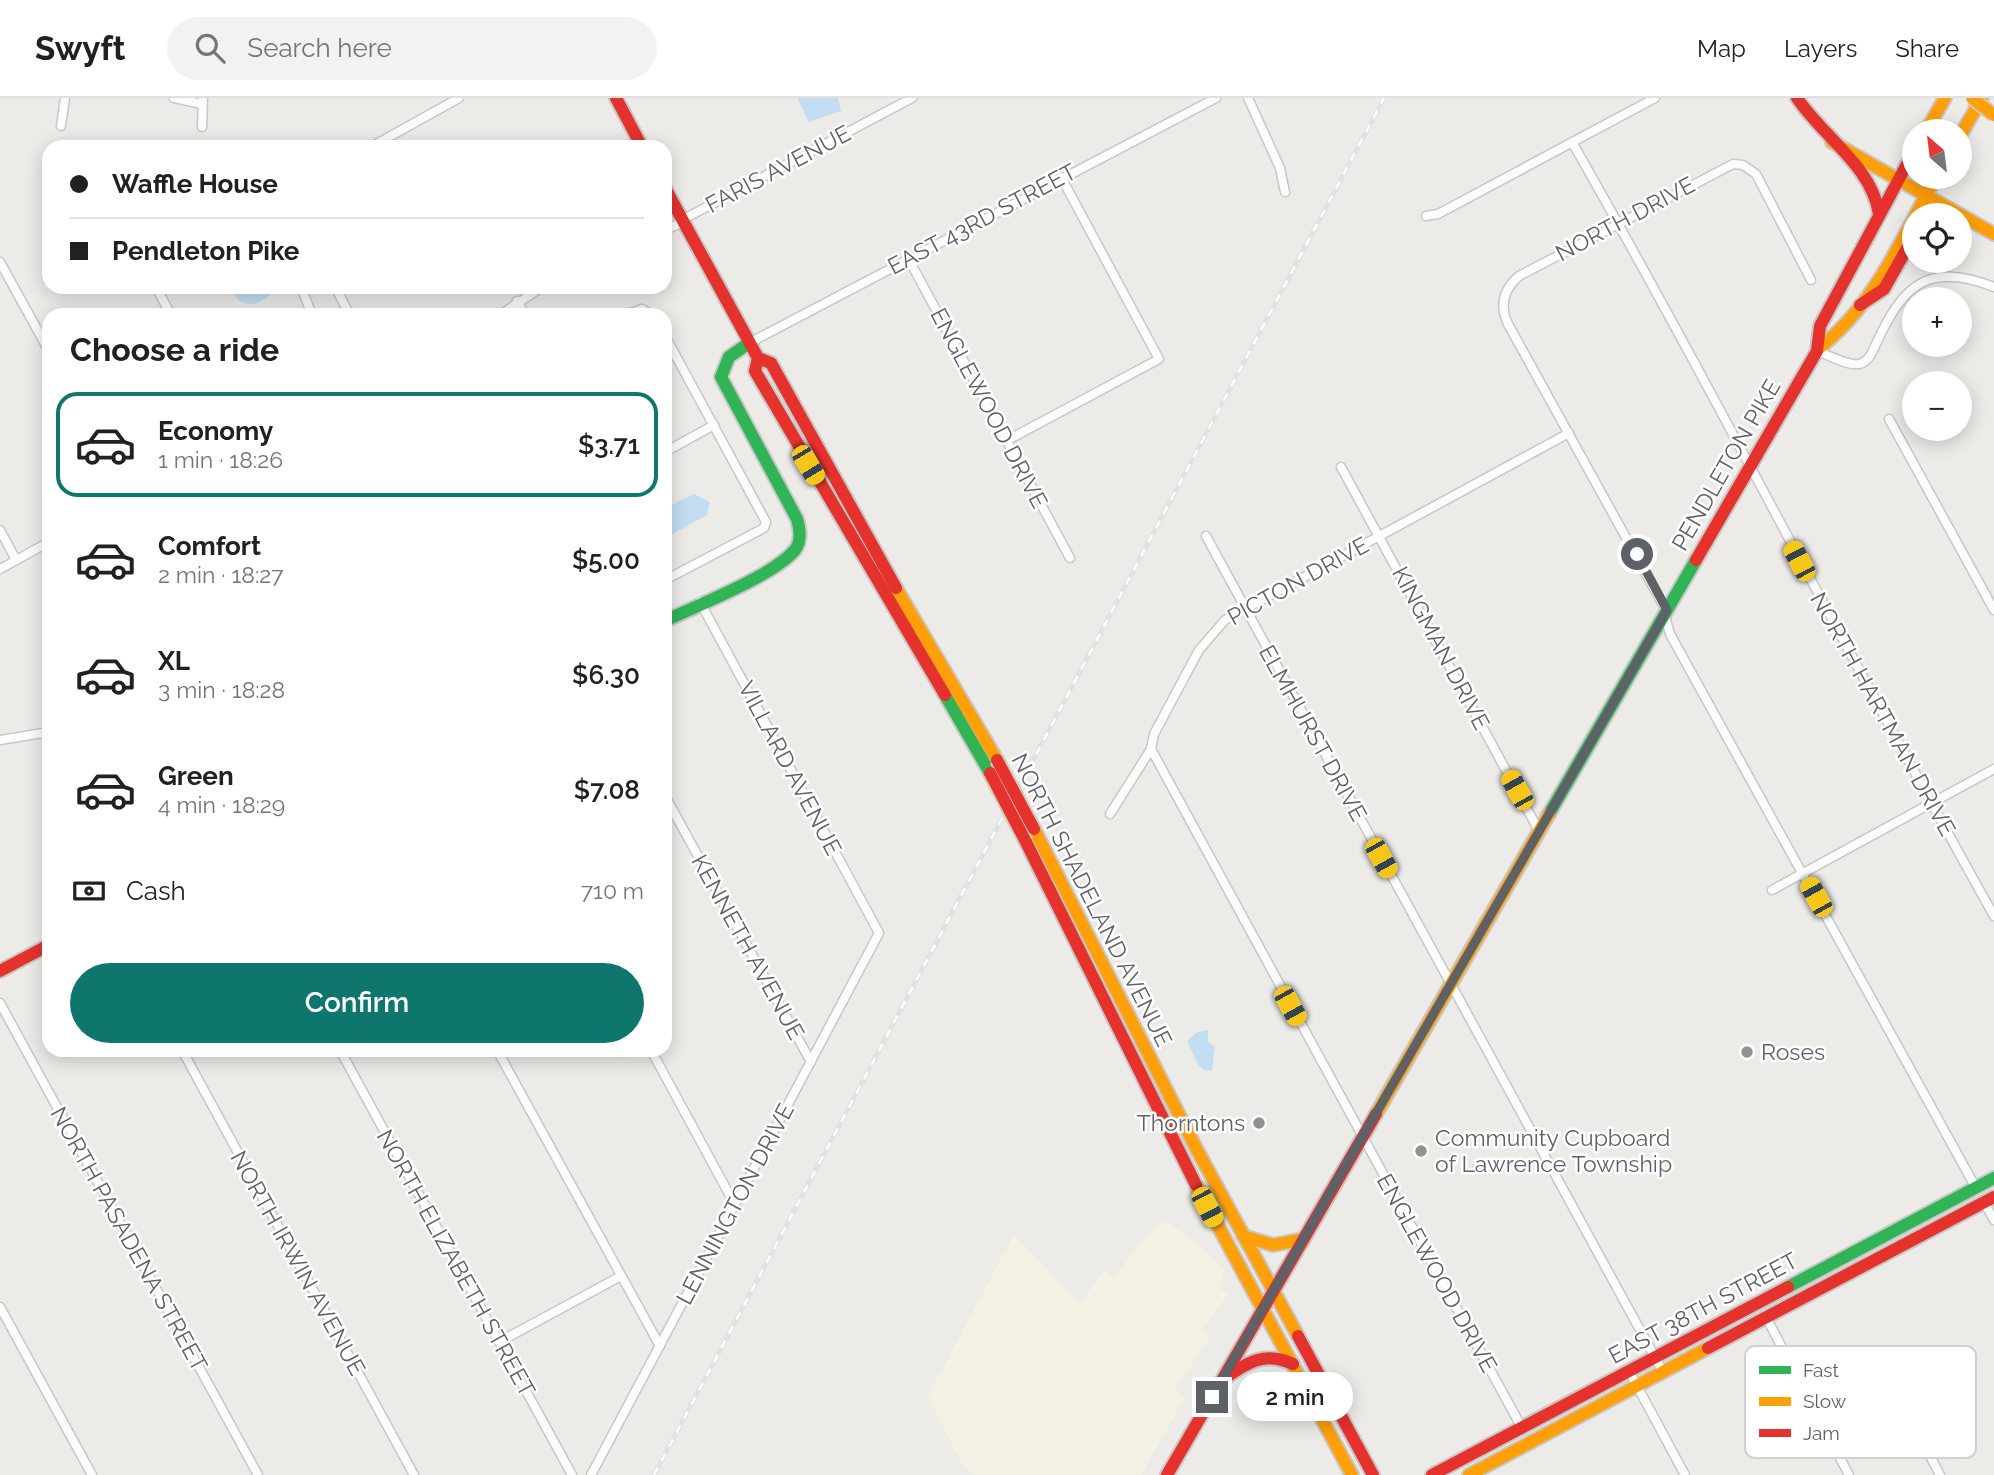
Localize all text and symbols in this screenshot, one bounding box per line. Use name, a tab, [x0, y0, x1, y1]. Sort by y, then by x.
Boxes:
search box	[167, 17, 657, 80]
text: Swyft	[35, 29, 125, 68]
icon: search	[191, 29, 229, 67]
text: Search here	[247, 33, 392, 63]
text: Map	[1697, 34, 1746, 63]
text: Layers	[1784, 34, 1857, 63]
text: Share	[1895, 34, 1959, 63]
street label: FARIS AVENUE	[701, 119, 855, 218]
north arrow	[1902, 119, 1972, 189]
map controls	[1902, 119, 1972, 441]
street label: EAST 43RD STREET	[883, 157, 1081, 280]
text: Waffle House	[112, 169, 278, 199]
street label: NORTH DRIVE	[1551, 171, 1699, 267]
button: locate	[1902, 203, 1972, 273]
text: Pendleton Pike	[112, 236, 299, 266]
button: +	[1902, 287, 1972, 357]
street label: ENGLEWOOD DRIVE	[925, 303, 1054, 512]
text: Choose a ride	[70, 331, 279, 368]
button: −	[1902, 371, 1972, 441]
street label: PENDLETON PIKE	[1666, 374, 1786, 555]
icon: car	[74, 413, 137, 476]
text: Economy	[158, 416, 273, 446]
text: $3.71	[578, 430, 640, 460]
car	[789, 442, 828, 488]
text: 1 min · 18:26	[158, 446, 283, 473]
icon: car	[74, 528, 137, 591]
text: Comfort	[158, 531, 261, 561]
street label: PICTON DRIVE	[1223, 531, 1373, 630]
route start	[1621, 538, 1653, 570]
car	[1780, 538, 1819, 584]
text: $5.00	[572, 545, 640, 575]
text: 2 min · 18:27	[158, 561, 284, 588]
street label: KINGMAN DRIVE	[1387, 562, 1496, 734]
street label: NORTH HARTMAN DRIVE	[1805, 587, 1962, 840]
street label: ELMHURST DRIVE	[1254, 640, 1373, 825]
icon: car	[74, 643, 137, 706]
text: XL	[158, 646, 190, 676]
text: $6.30	[572, 660, 640, 690]
text: 3 min · 18:28	[158, 676, 285, 703]
street label: VILLARD AVENUE	[733, 676, 848, 859]
street label: NORTH SHADELAND AVENUE	[1007, 749, 1178, 1051]
icon: car	[74, 758, 137, 821]
text: Green	[158, 761, 234, 791]
car	[1498, 767, 1537, 813]
text: $7.08	[574, 775, 640, 805]
text: 4 min · 18:29	[158, 791, 285, 818]
car	[1362, 835, 1401, 881]
street label: KENNETH AVENUE	[686, 850, 811, 1044]
icon: cash	[70, 872, 108, 910]
car	[1797, 874, 1836, 920]
text: Cash	[126, 876, 186, 906]
text: 710 m	[581, 877, 644, 904]
button: Confirm	[70, 963, 644, 1043]
car	[1271, 983, 1310, 1029]
place label: Roses	[1761, 1038, 1825, 1065]
marker: Roses	[1739, 1044, 1755, 1060]
street label: LENNINGTON DRIVE	[670, 1099, 799, 1309]
street label: NORTH PASADENA STREET	[45, 1102, 214, 1376]
place label: Thorntons	[1137, 1109, 1245, 1136]
marker: Thorntons	[1251, 1115, 1267, 1131]
place label: Community Cupboard of Lawrence Township	[1435, 1124, 1672, 1177]
street label: NORTH ELIZABETH STREET	[372, 1125, 541, 1401]
marker: Community Cupboard of Lawrence Township	[1413, 1143, 1429, 1159]
street label: NORTH IRWIN AVENUE	[225, 1146, 371, 1380]
street label: ENGLEWOOD DRIVE	[1372, 1169, 1503, 1377]
car	[1188, 1184, 1227, 1230]
street label: EAST 38TH STREET	[1604, 1246, 1802, 1369]
legend	[1745, 1346, 1976, 1458]
text: Fast	[1803, 1359, 1839, 1381]
callout: 2 min	[1236, 1372, 1352, 1422]
route end	[1196, 1381, 1228, 1413]
text: 2 min	[1266, 1383, 1324, 1410]
text: Slow	[1803, 1390, 1847, 1412]
text: Jam	[1803, 1422, 1840, 1444]

